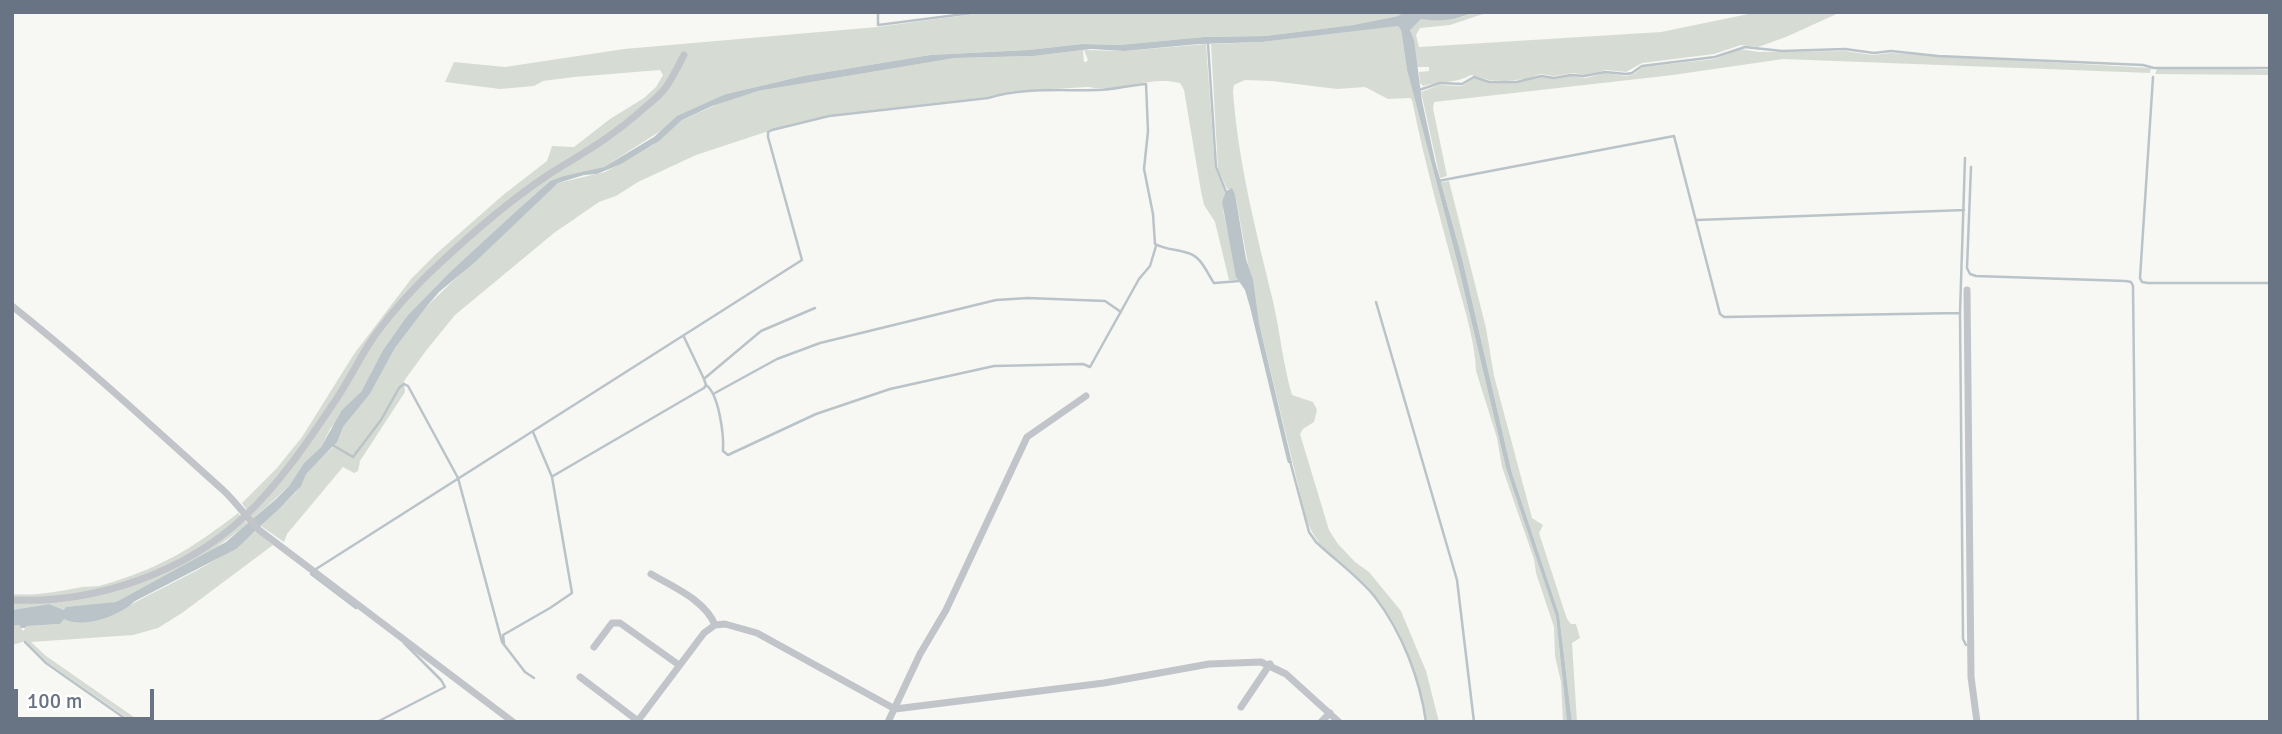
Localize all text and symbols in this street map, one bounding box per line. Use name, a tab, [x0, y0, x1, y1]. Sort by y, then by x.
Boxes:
scale bar	[18, 674, 158, 718]
text: 100 m	[27, 688, 82, 714]

